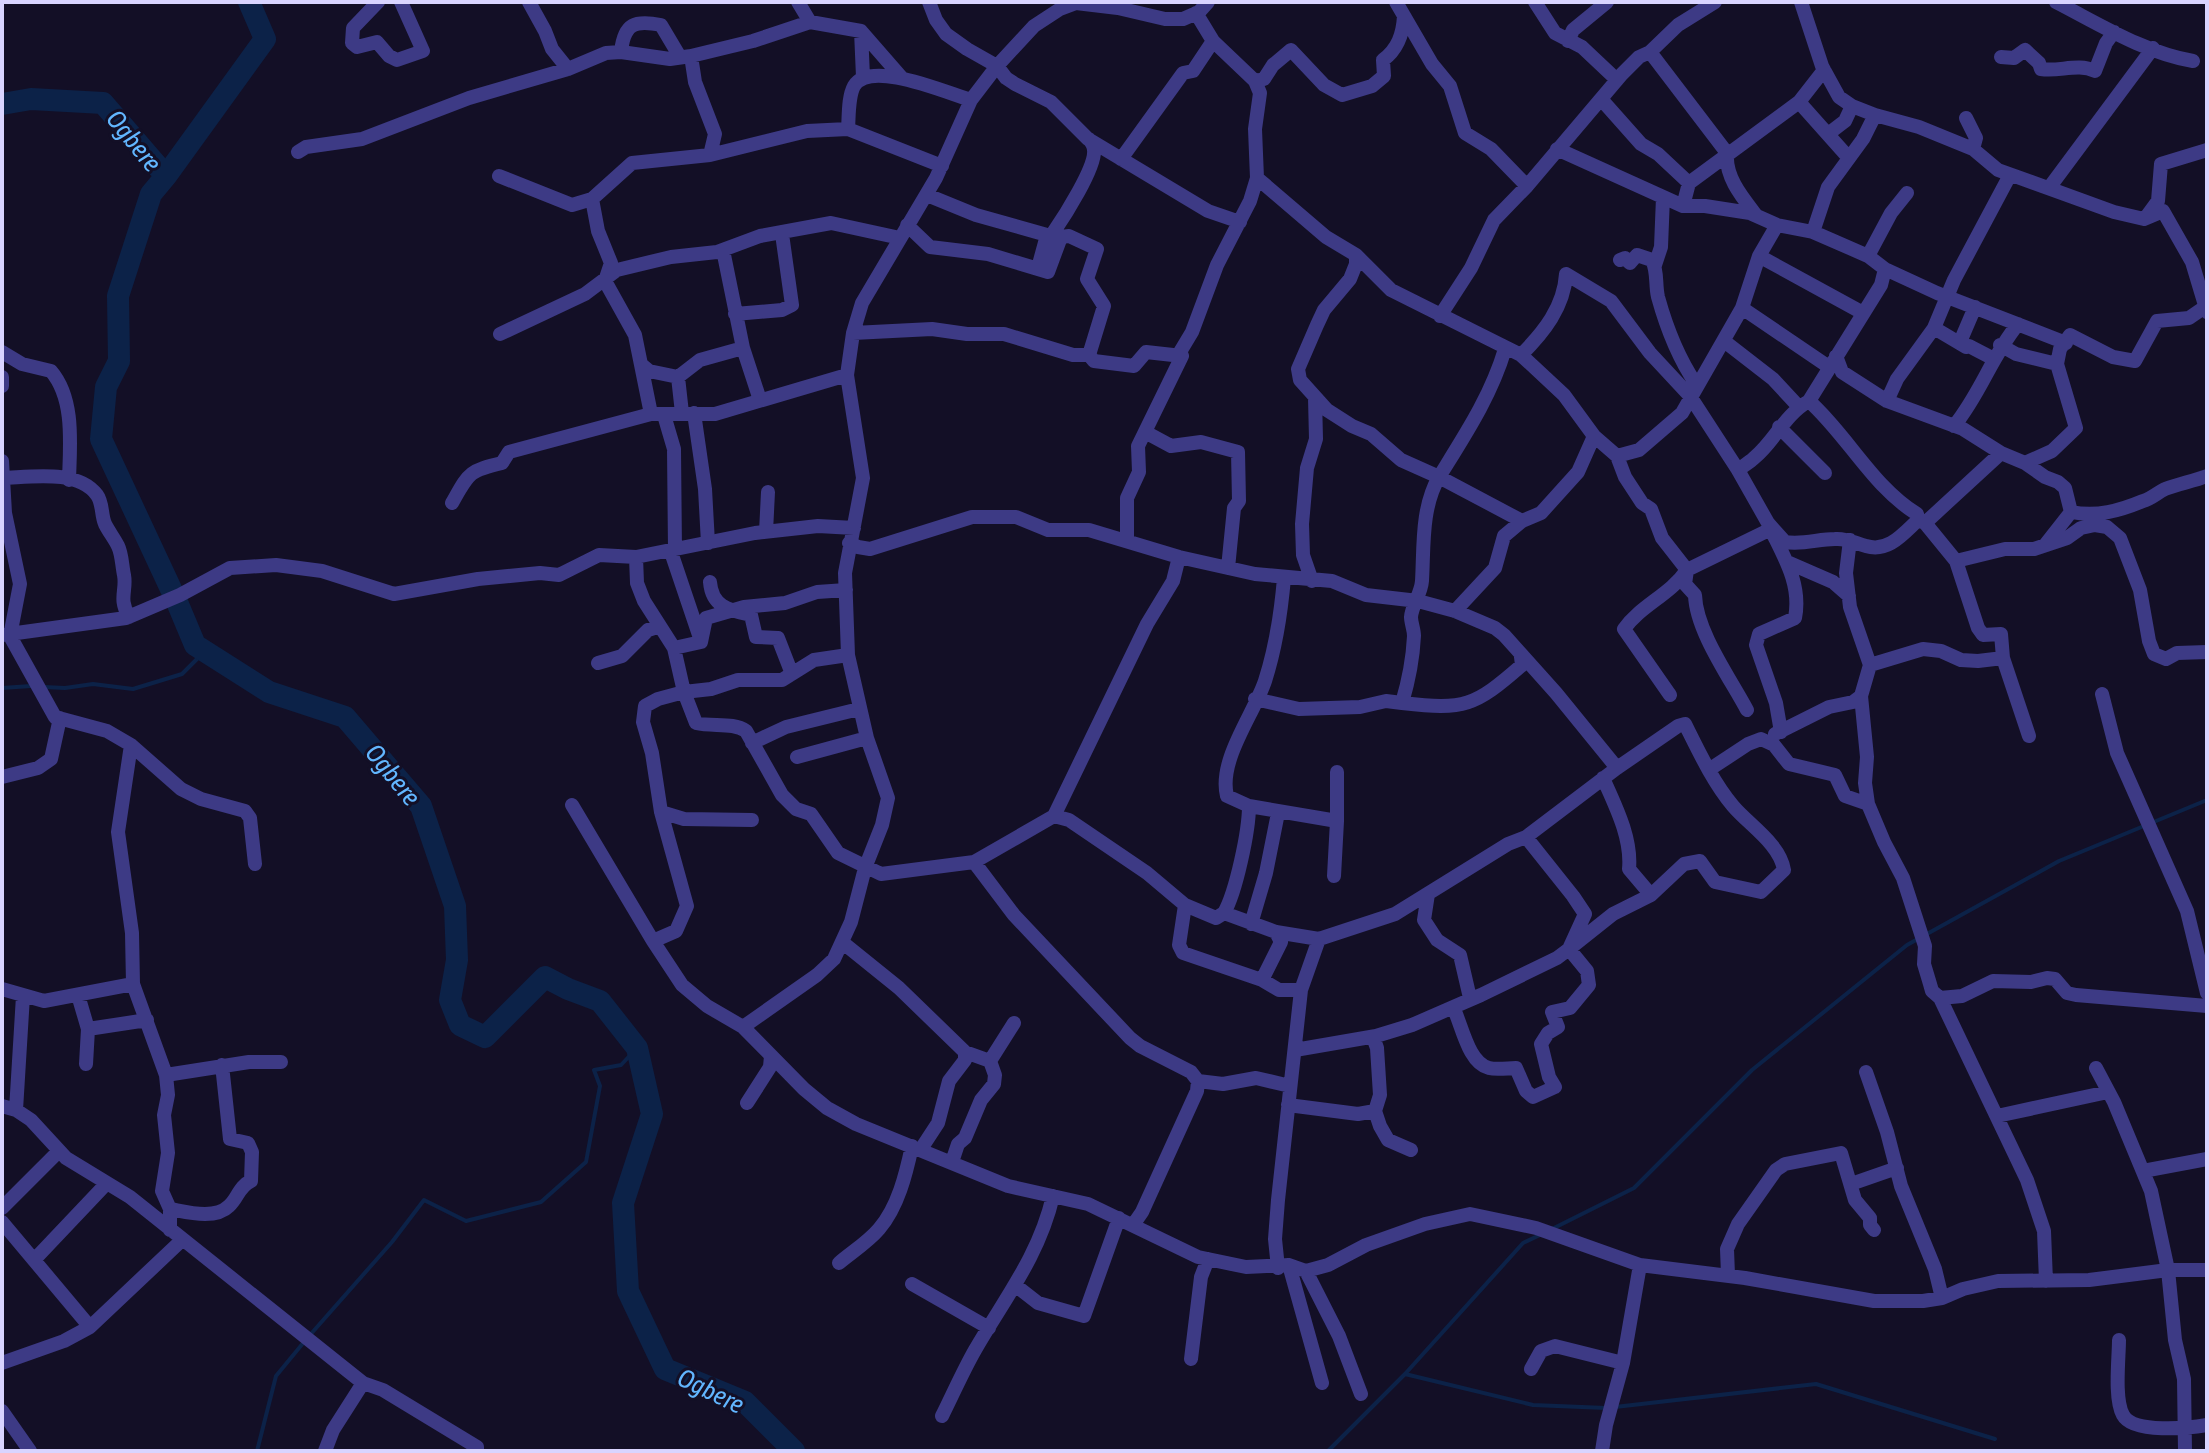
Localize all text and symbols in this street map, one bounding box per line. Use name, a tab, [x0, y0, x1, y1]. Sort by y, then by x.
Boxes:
water label: Ogbere	[100, 104, 168, 178]
water label: Ogbere	[359, 738, 427, 812]
water label: Ogbere	[673, 1362, 749, 1420]

